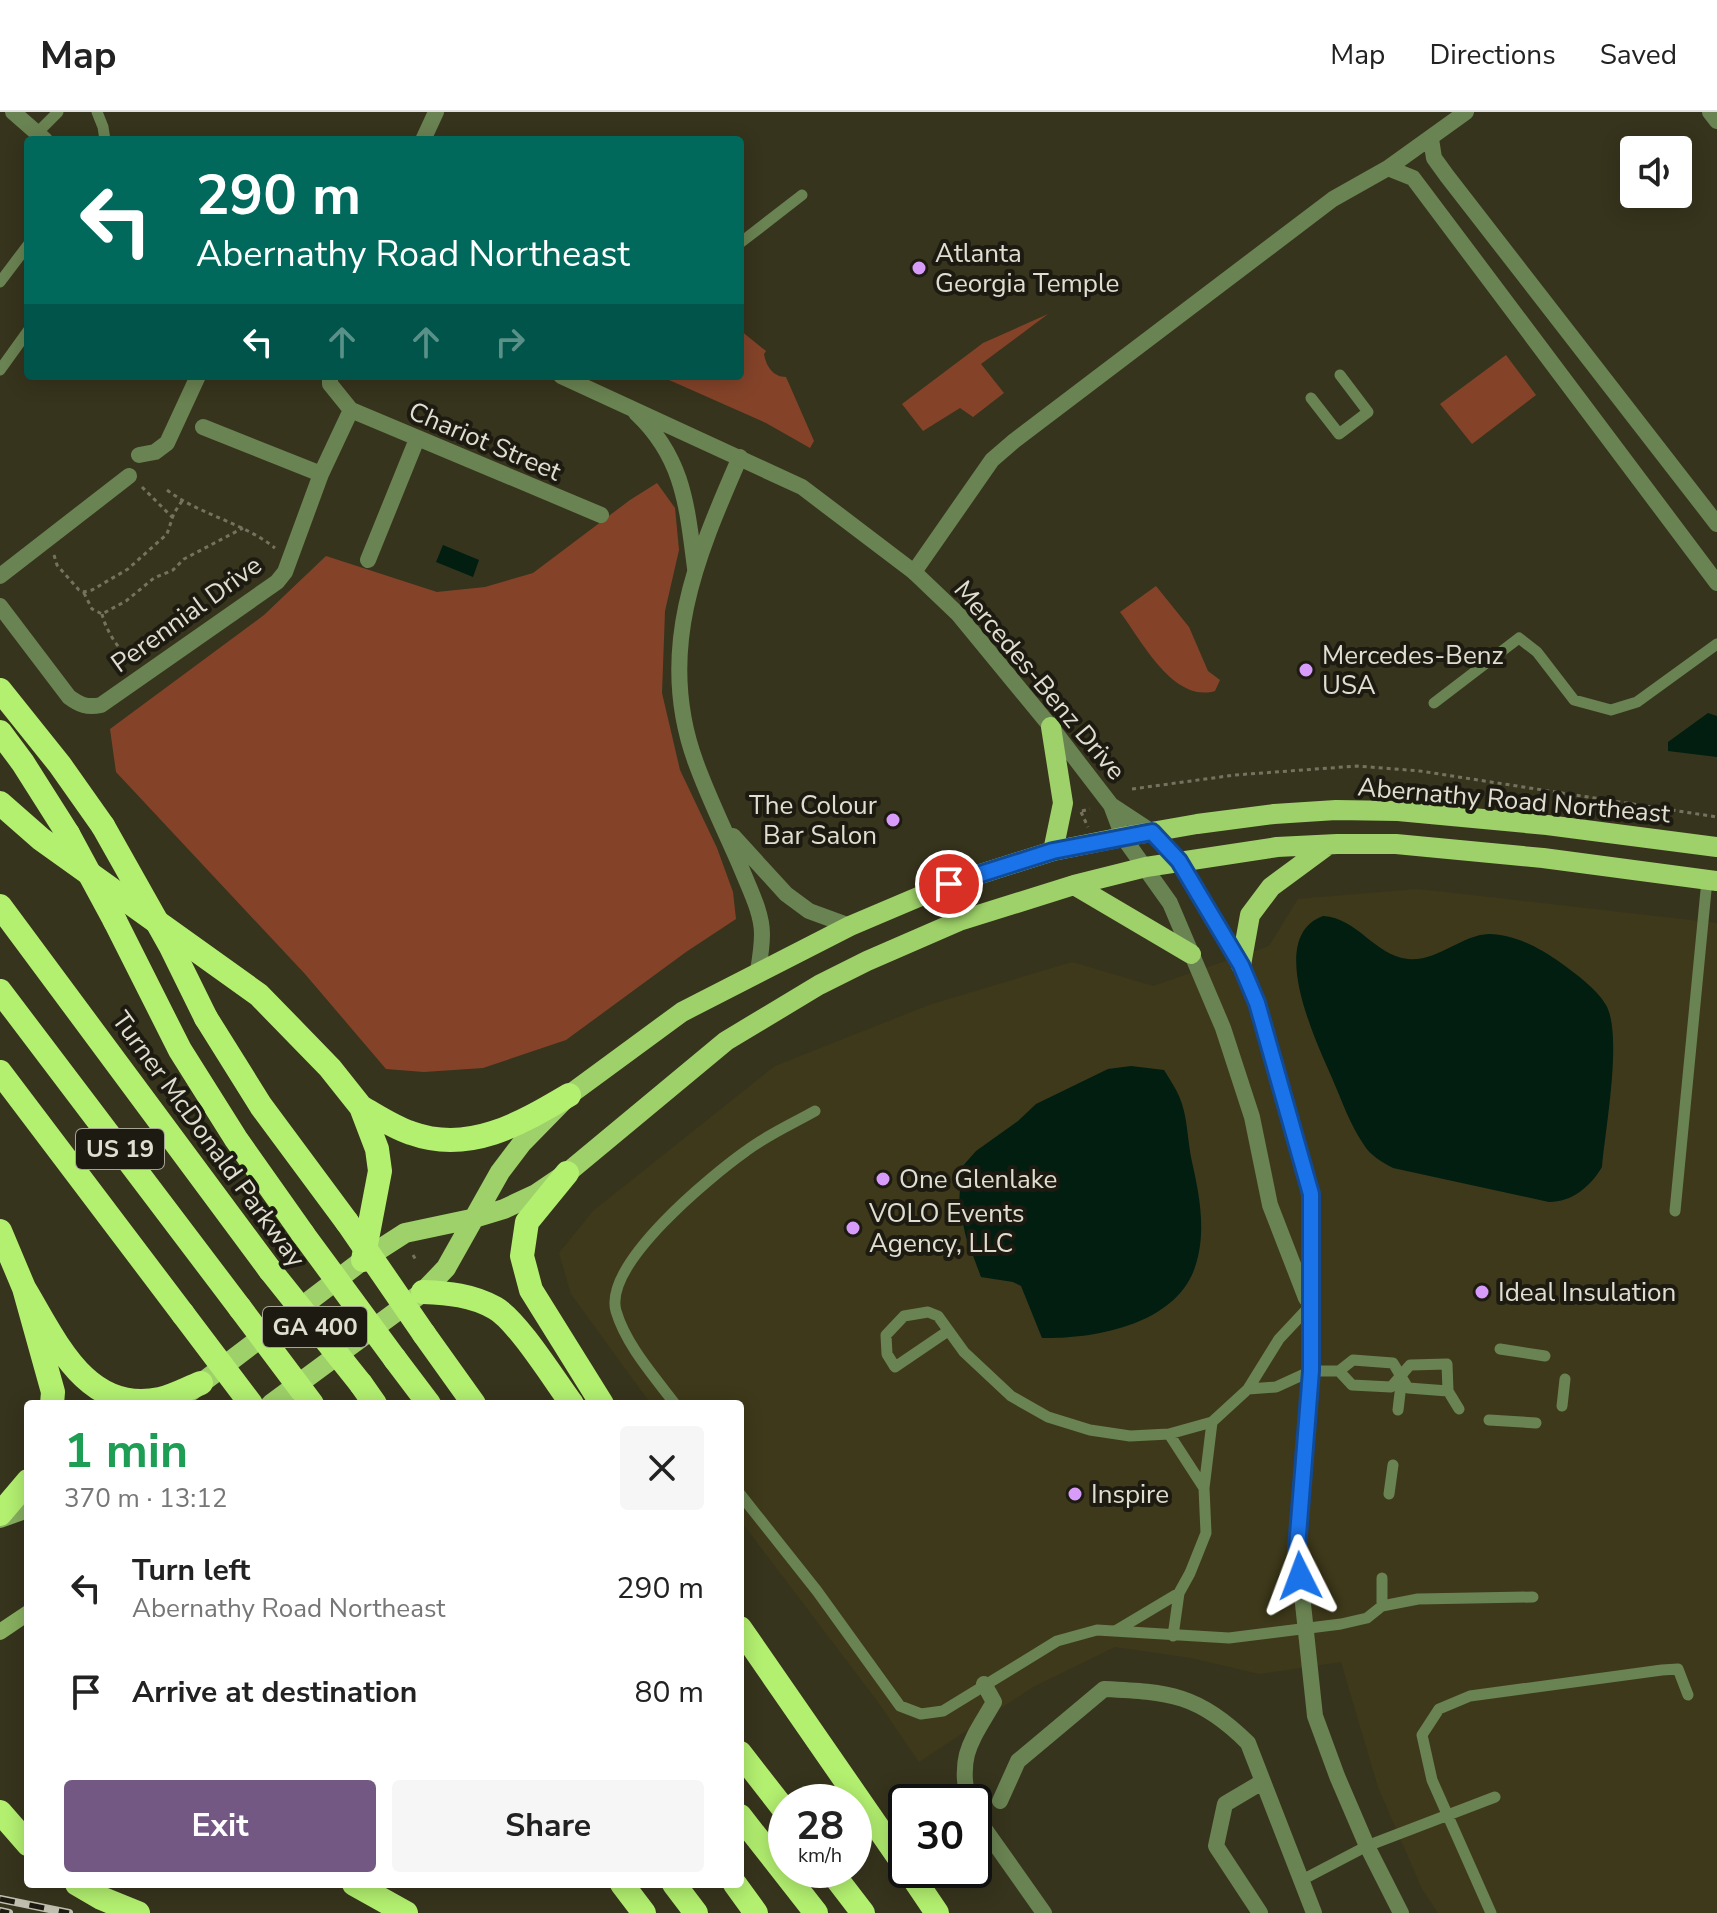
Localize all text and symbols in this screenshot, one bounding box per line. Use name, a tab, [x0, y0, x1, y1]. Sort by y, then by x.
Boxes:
text: Map	[40, 30, 117, 81]
text: Map	[1330, 36, 1385, 74]
text: Directions	[1429, 36, 1556, 74]
text: Saved	[1600, 36, 1677, 74]
map controls	[1620, 136, 1692, 208]
button: sound	[1620, 136, 1692, 208]
text: 290 m	[196, 157, 361, 234]
icon: left	[64, 168, 168, 272]
text: Abernathy Road Northeast	[196, 230, 630, 279]
place label: Atlanta Georgia Temple	[935, 236, 1119, 301]
marker: Atlanta Georgia Temple	[910, 259, 928, 277]
icon: left	[236, 320, 280, 364]
icon: ahead	[320, 320, 364, 364]
icon: ahead	[404, 320, 448, 364]
icon: right	[488, 320, 532, 364]
street label: Chariot Street	[403, 394, 567, 490]
street label: Perennial Drive	[104, 548, 269, 681]
street label: Mercedes-Benz Drive	[946, 573, 1133, 787]
place label: Mercedes-Benz USA	[1322, 638, 1504, 703]
marker: Mercedes-Benz USA	[1297, 661, 1315, 679]
street label: Abernathy Road Northeast	[1356, 769, 1672, 832]
place label: The Colour Bar Salon	[749, 788, 878, 853]
marker: The Colour Bar Salon	[884, 811, 902, 829]
pin	[915, 850, 983, 918]
icon: arrive	[927, 862, 971, 906]
street label: Turner McDonald Parkway	[104, 1004, 314, 1275]
road number: US 19	[76, 1129, 164, 1169]
place label: One Glenlake	[899, 1162, 1057, 1197]
marker: One Glenlake	[874, 1170, 892, 1188]
place label: VOLO Events Agency, LLC	[868, 1196, 1025, 1261]
marker: VOLO Events Agency, LLC	[844, 1219, 862, 1237]
place label: Ideal Insulation	[1498, 1275, 1676, 1310]
marker: Ideal Insulation	[1473, 1283, 1491, 1301]
road number: GA 400	[263, 1307, 367, 1347]
text: 1 min	[64, 1418, 188, 1484]
button: close	[620, 1426, 704, 1510]
place label: Inspire	[1091, 1477, 1169, 1512]
text: 370 m · 13:12	[64, 1481, 227, 1516]
marker: Inspire	[1066, 1485, 1084, 1503]
position arrow	[1258, 1534, 1342, 1618]
text: Turn left	[132, 1550, 250, 1591]
icon: left	[64, 1566, 108, 1610]
text: 290 m	[617, 1568, 704, 1609]
text: Abernathy Road Northeast	[132, 1591, 445, 1626]
icon: arrive	[64, 1670, 108, 1714]
text: Arrive at destination	[132, 1672, 417, 1713]
text: 80 m	[635, 1672, 704, 1713]
button: Exit	[64, 1780, 376, 1872]
button: Share	[392, 1780, 704, 1872]
speed limit sign: 30	[888, 1784, 992, 1888]
text: 28	[796, 1799, 844, 1853]
text: km/h	[798, 1842, 842, 1869]

